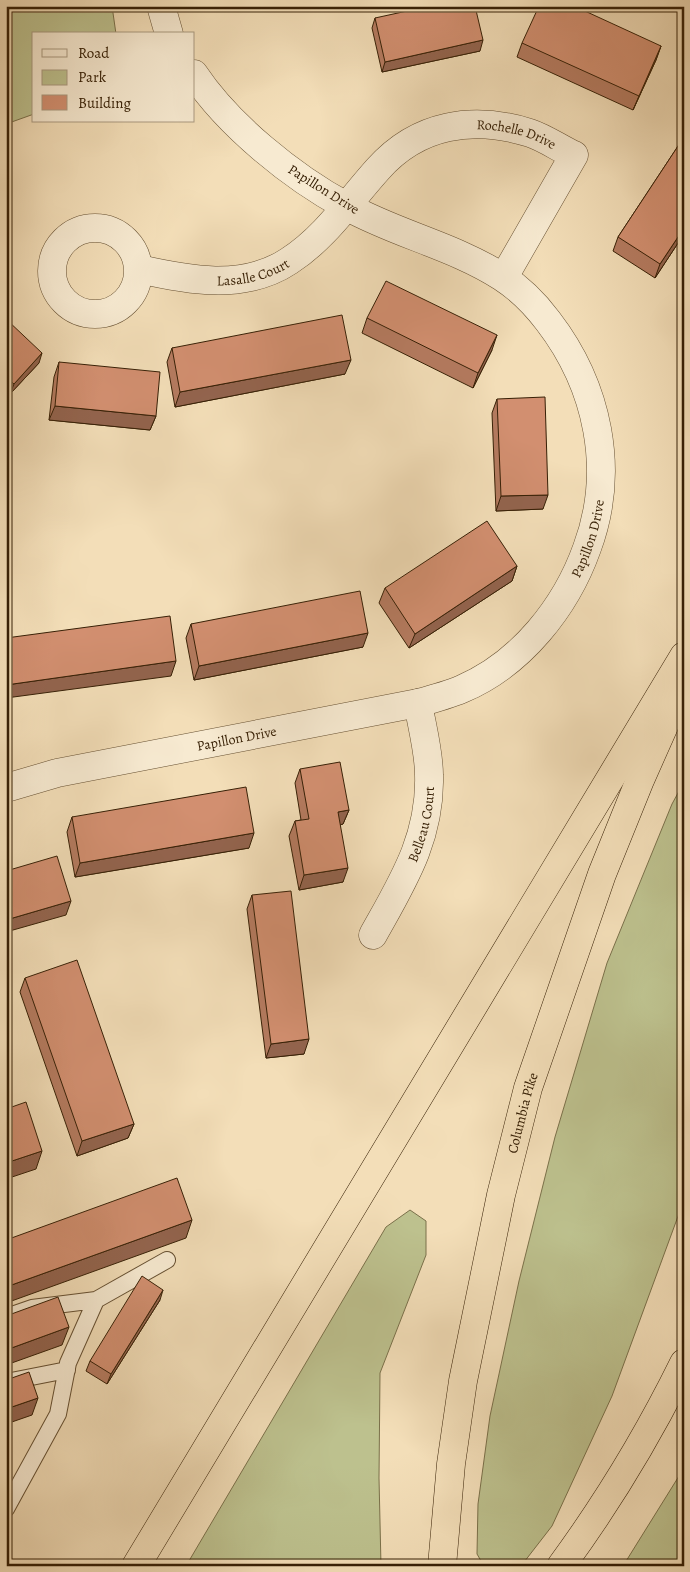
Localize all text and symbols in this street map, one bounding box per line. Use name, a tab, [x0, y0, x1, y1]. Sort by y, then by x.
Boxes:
legend	[32, 32, 195, 122]
text: Road	[78, 43, 110, 63]
text: Park	[78, 67, 107, 87]
text: Building	[78, 93, 131, 113]
street label: Rochelle Drive	[476, 115, 560, 154]
street label: Papillon Drive	[284, 160, 363, 219]
street label: Lasalle Court	[217, 254, 294, 290]
street label: Papillon Drive	[567, 498, 609, 581]
street label: Papillon Drive	[195, 722, 278, 756]
street label: Belleau Court	[403, 786, 439, 865]
street label: Columbia Pike	[503, 1070, 543, 1155]

